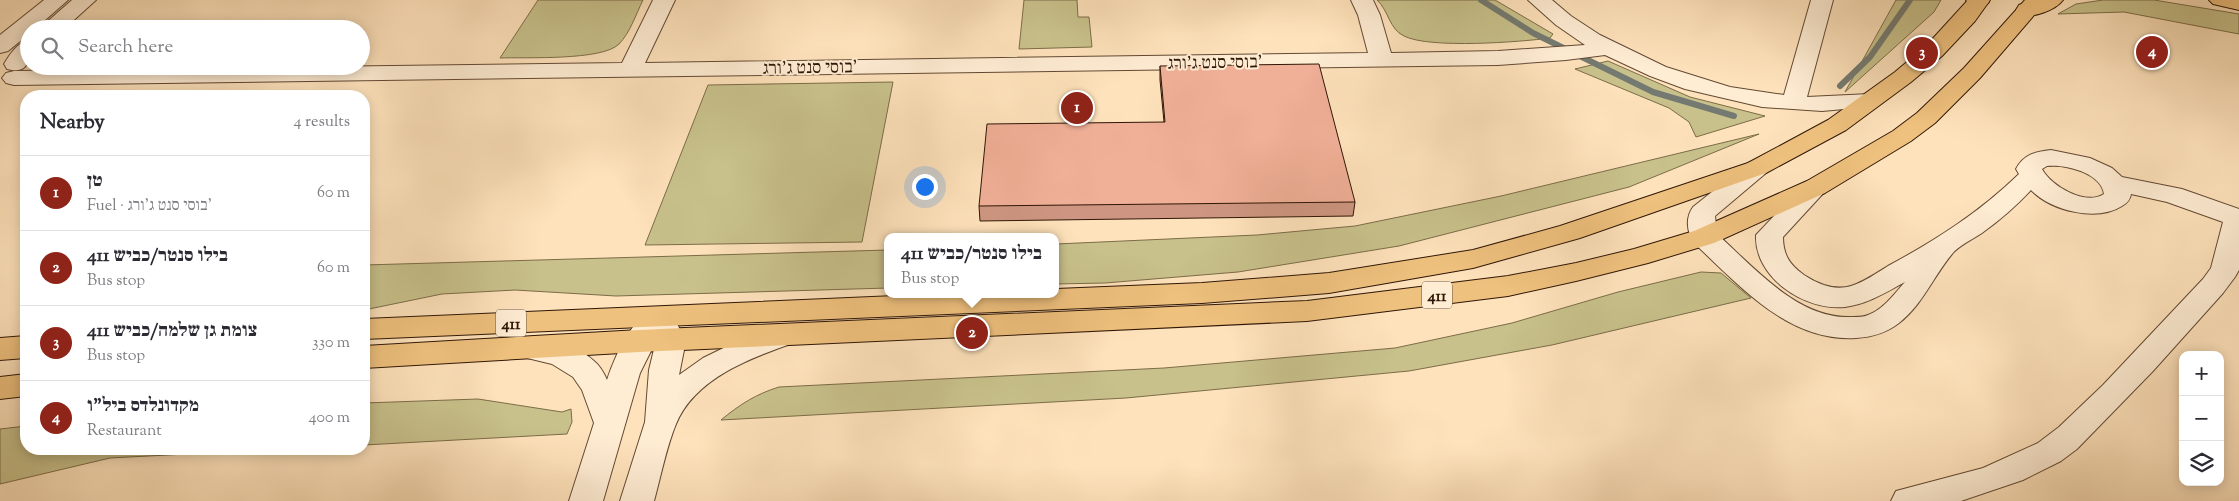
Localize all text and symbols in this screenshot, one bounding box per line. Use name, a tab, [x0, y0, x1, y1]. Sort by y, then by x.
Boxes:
search box	[20, 20, 370, 75]
pin: 4	[2136, 33, 2168, 71]
icon: search	[38, 34, 66, 62]
text: Search here	[78, 34, 173, 61]
pin: 3	[1906, 34, 1938, 72]
street label: בוסי סנט ג'ורג'	[1167, 50, 1263, 78]
street label: בוסי סנט ג'ורג'	[762, 55, 858, 83]
pin: 1	[1061, 89, 1093, 127]
text: Nearby	[40, 108, 105, 138]
text: 4 results	[294, 111, 350, 134]
text: טן	[87, 168, 103, 195]
your location	[912, 174, 938, 200]
text: 1	[53, 182, 59, 205]
text: 60 m	[317, 182, 350, 205]
text: Fuel · בוסי סנט ג'ורג'	[87, 195, 212, 218]
popup	[884, 233, 1059, 298]
text: בילו סנטר/כביש 411	[901, 241, 1042, 268]
text: בילו סנטר/כביש 411	[87, 243, 228, 270]
text: 2	[52, 257, 60, 280]
text: 60 m	[317, 257, 350, 280]
text: Bus stop	[901, 268, 959, 291]
text: Bus stop	[87, 270, 145, 293]
road number: 411	[1422, 282, 1452, 308]
road number: 411	[496, 309, 526, 336]
pin: 2	[956, 314, 988, 352]
text: צומת גן שלמה/כביש 411	[87, 318, 257, 345]
text: 3	[53, 332, 59, 355]
text: 330 m	[312, 332, 350, 355]
text: Bus stop	[87, 345, 145, 368]
map controls	[2179, 351, 2224, 486]
button: +	[2179, 351, 2224, 396]
text: מקדונלדס ביל"ו	[87, 393, 199, 420]
button: −	[2179, 396, 2224, 441]
text: 4	[52, 407, 60, 430]
text: 400 m	[309, 407, 350, 430]
text: Restaurant	[87, 420, 162, 443]
button: layers	[2179, 441, 2224, 486]

